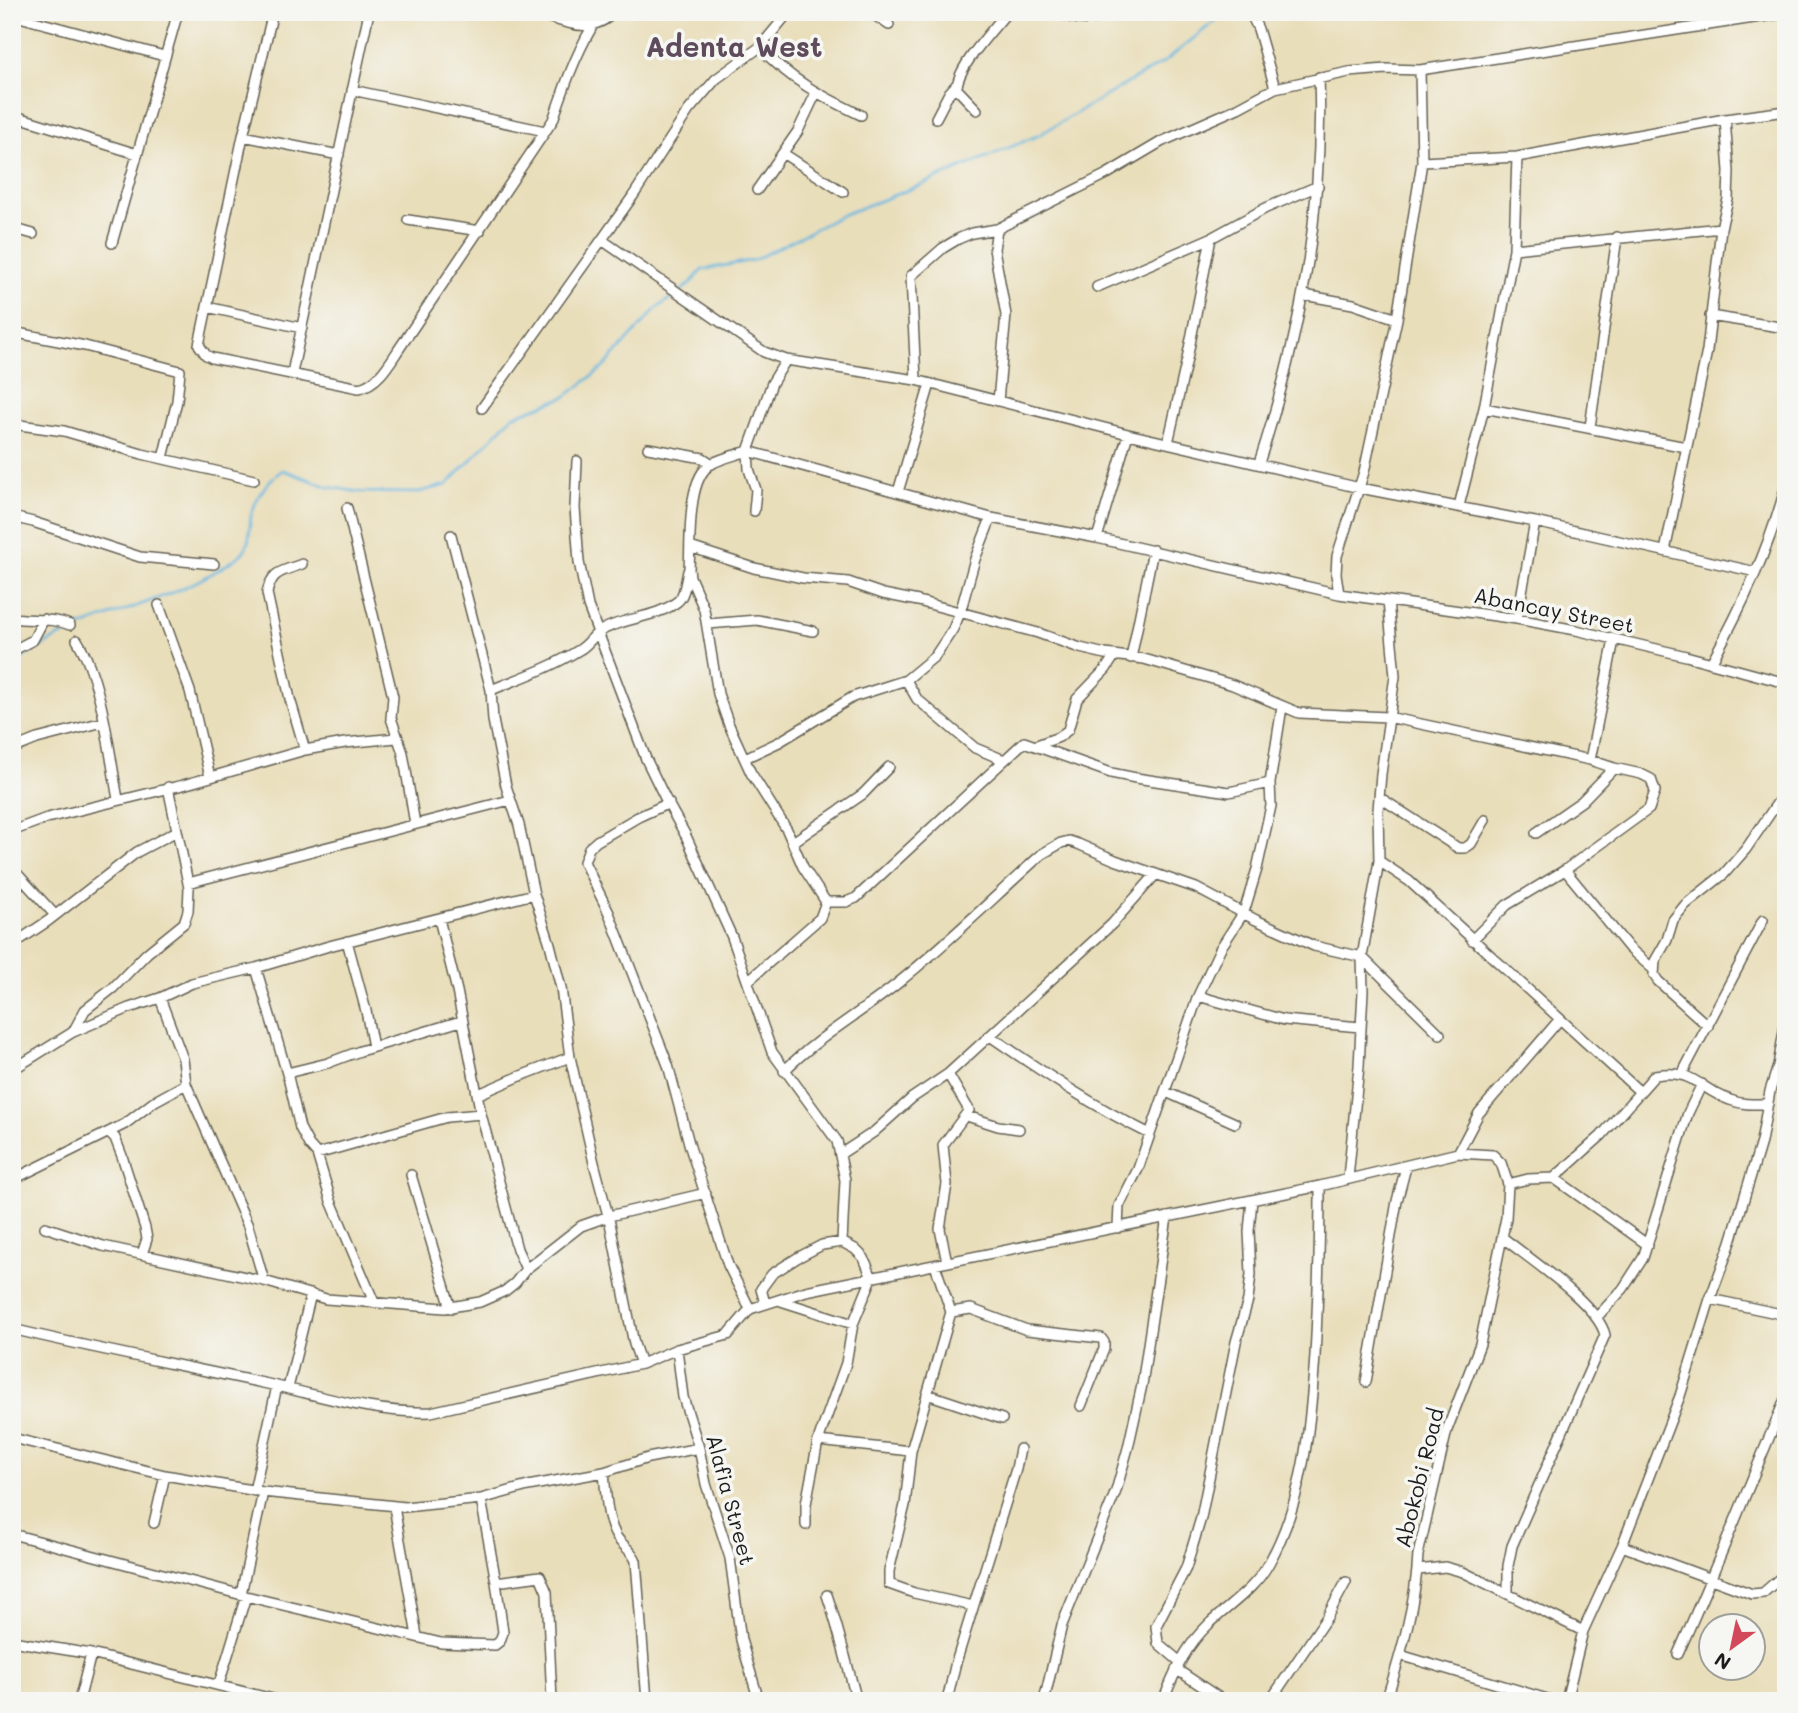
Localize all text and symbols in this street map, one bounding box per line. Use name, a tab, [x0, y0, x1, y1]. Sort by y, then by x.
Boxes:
district label: Adenta West	[646, 28, 822, 64]
street label: Abancay Street	[1472, 581, 1637, 638]
street label: Abokobi Road	[1388, 1405, 1449, 1550]
street label: Alafia Street	[701, 1431, 762, 1568]
north arrow	[1696, 1612, 1766, 1682]
text: N	[1710, 1647, 1735, 1676]

